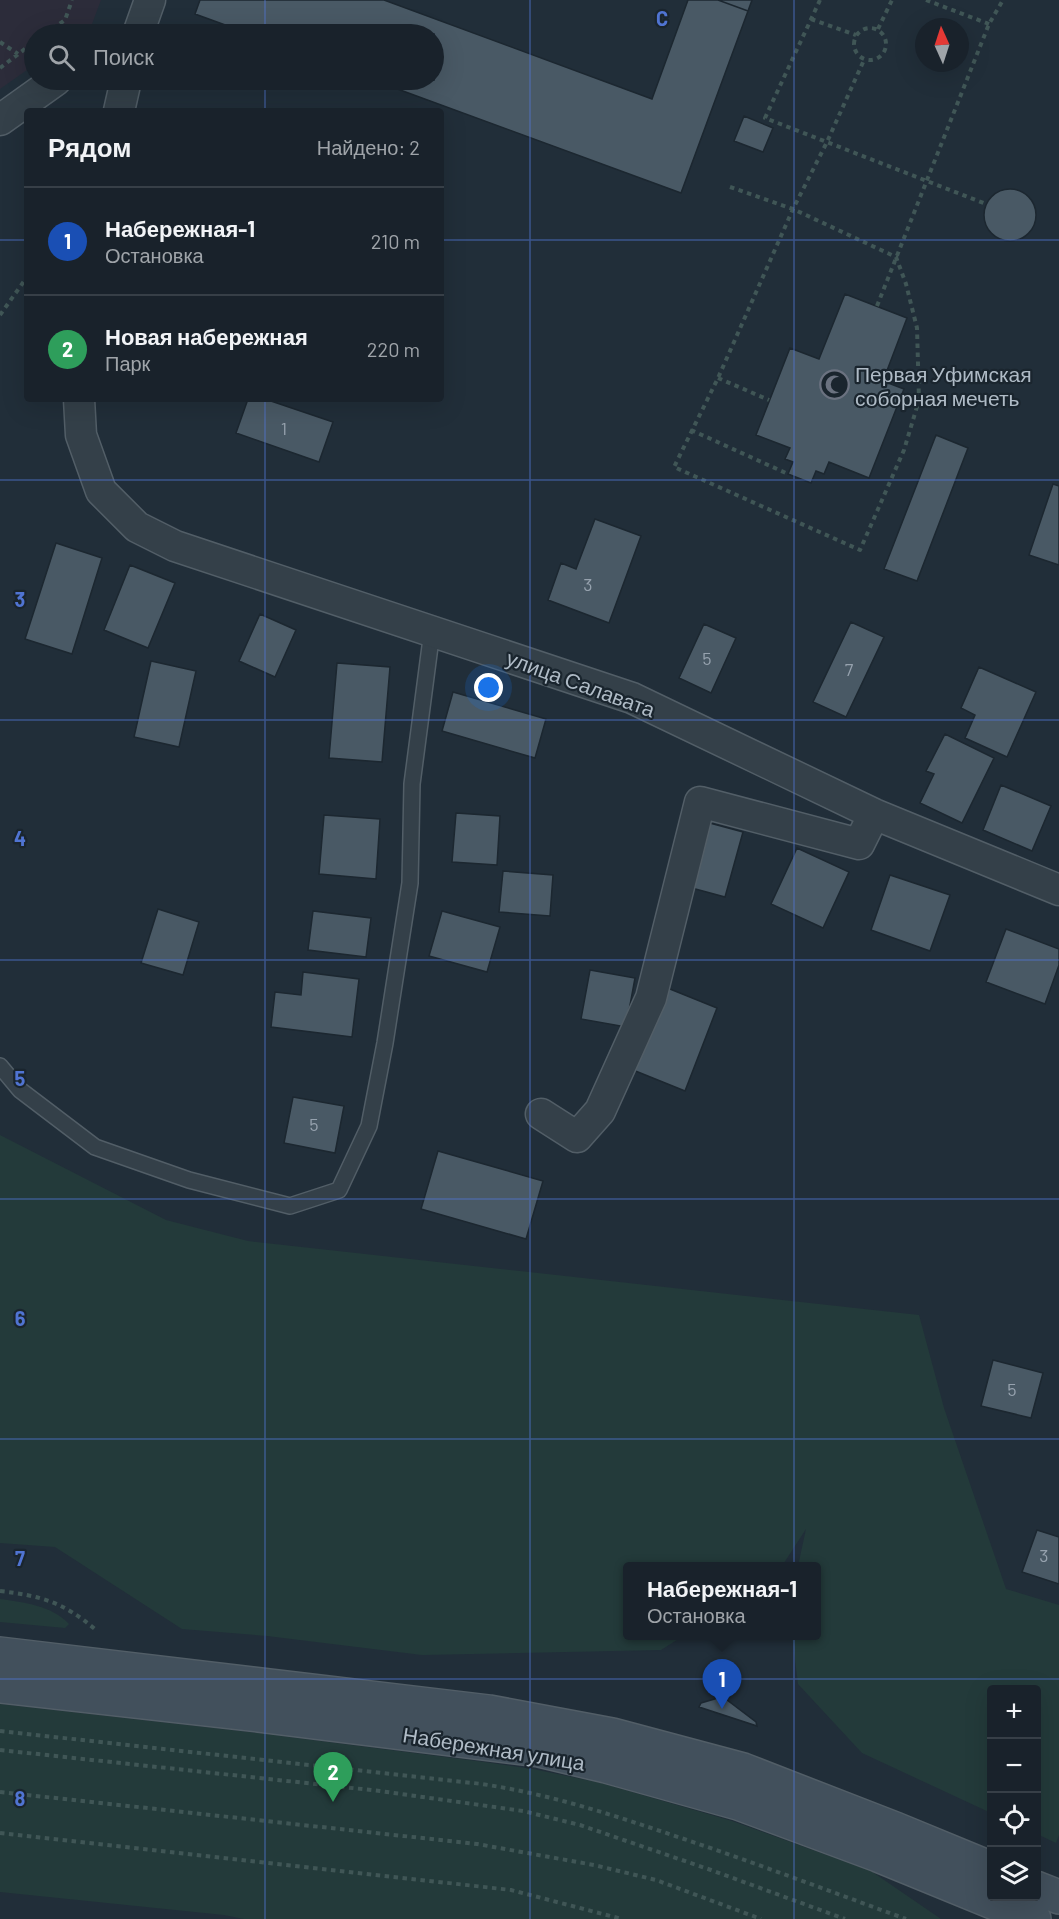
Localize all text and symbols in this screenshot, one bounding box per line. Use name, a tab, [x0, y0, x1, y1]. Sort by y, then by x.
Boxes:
text: C	[656, 6, 668, 30]
north arrow	[915, 18, 969, 72]
search box	[24, 24, 444, 90]
icon: search	[45, 41, 78, 74]
text: Поиск	[93, 43, 154, 69]
text: Рядом	[48, 131, 131, 162]
text: Найдено: 2	[317, 135, 420, 159]
text: Набережная-1	[105, 215, 255, 241]
text: 1	[64, 229, 71, 253]
text: 210 m	[371, 229, 420, 253]
text: Остановка	[105, 243, 204, 267]
text: Новая набережная	[105, 323, 308, 349]
text: 2	[62, 337, 73, 361]
text: 220 m	[367, 337, 420, 361]
text: Парк	[105, 351, 150, 375]
place label: Первая Уфимская соборная мечеть	[855, 361, 1032, 410]
mosque icon: Первая Уфимская соборная мечеть	[818, 369, 850, 401]
house number: 1	[281, 417, 287, 439]
house number: 3	[583, 573, 593, 595]
text: 3	[15, 587, 25, 611]
street label: улица Салавата	[503, 645, 659, 722]
house number: 5	[702, 647, 712, 669]
house number: 7	[845, 658, 854, 680]
your location	[474, 673, 503, 702]
text: 4	[14, 826, 26, 850]
text: 5	[15, 1066, 26, 1090]
house number: 5	[309, 1113, 319, 1135]
text: 6	[15, 1306, 26, 1330]
house number: 5	[1007, 1378, 1017, 1400]
house number: 3	[1039, 1544, 1049, 1566]
text: 7	[15, 1546, 25, 1570]
popup	[623, 1562, 821, 1640]
text: Набережная-1	[647, 1575, 797, 1601]
text: Остановка	[647, 1603, 746, 1627]
pin: 1	[702, 1660, 742, 1709]
map controls	[987, 1685, 1041, 1901]
button: +	[987, 1685, 1041, 1739]
street label: Набережная улица	[401, 1721, 587, 1775]
button: −	[987, 1739, 1041, 1793]
pin: 2	[314, 1752, 352, 1802]
text: 8	[15, 1786, 26, 1810]
button: locate	[987, 1793, 1041, 1847]
button: layers	[987, 1847, 1041, 1901]

